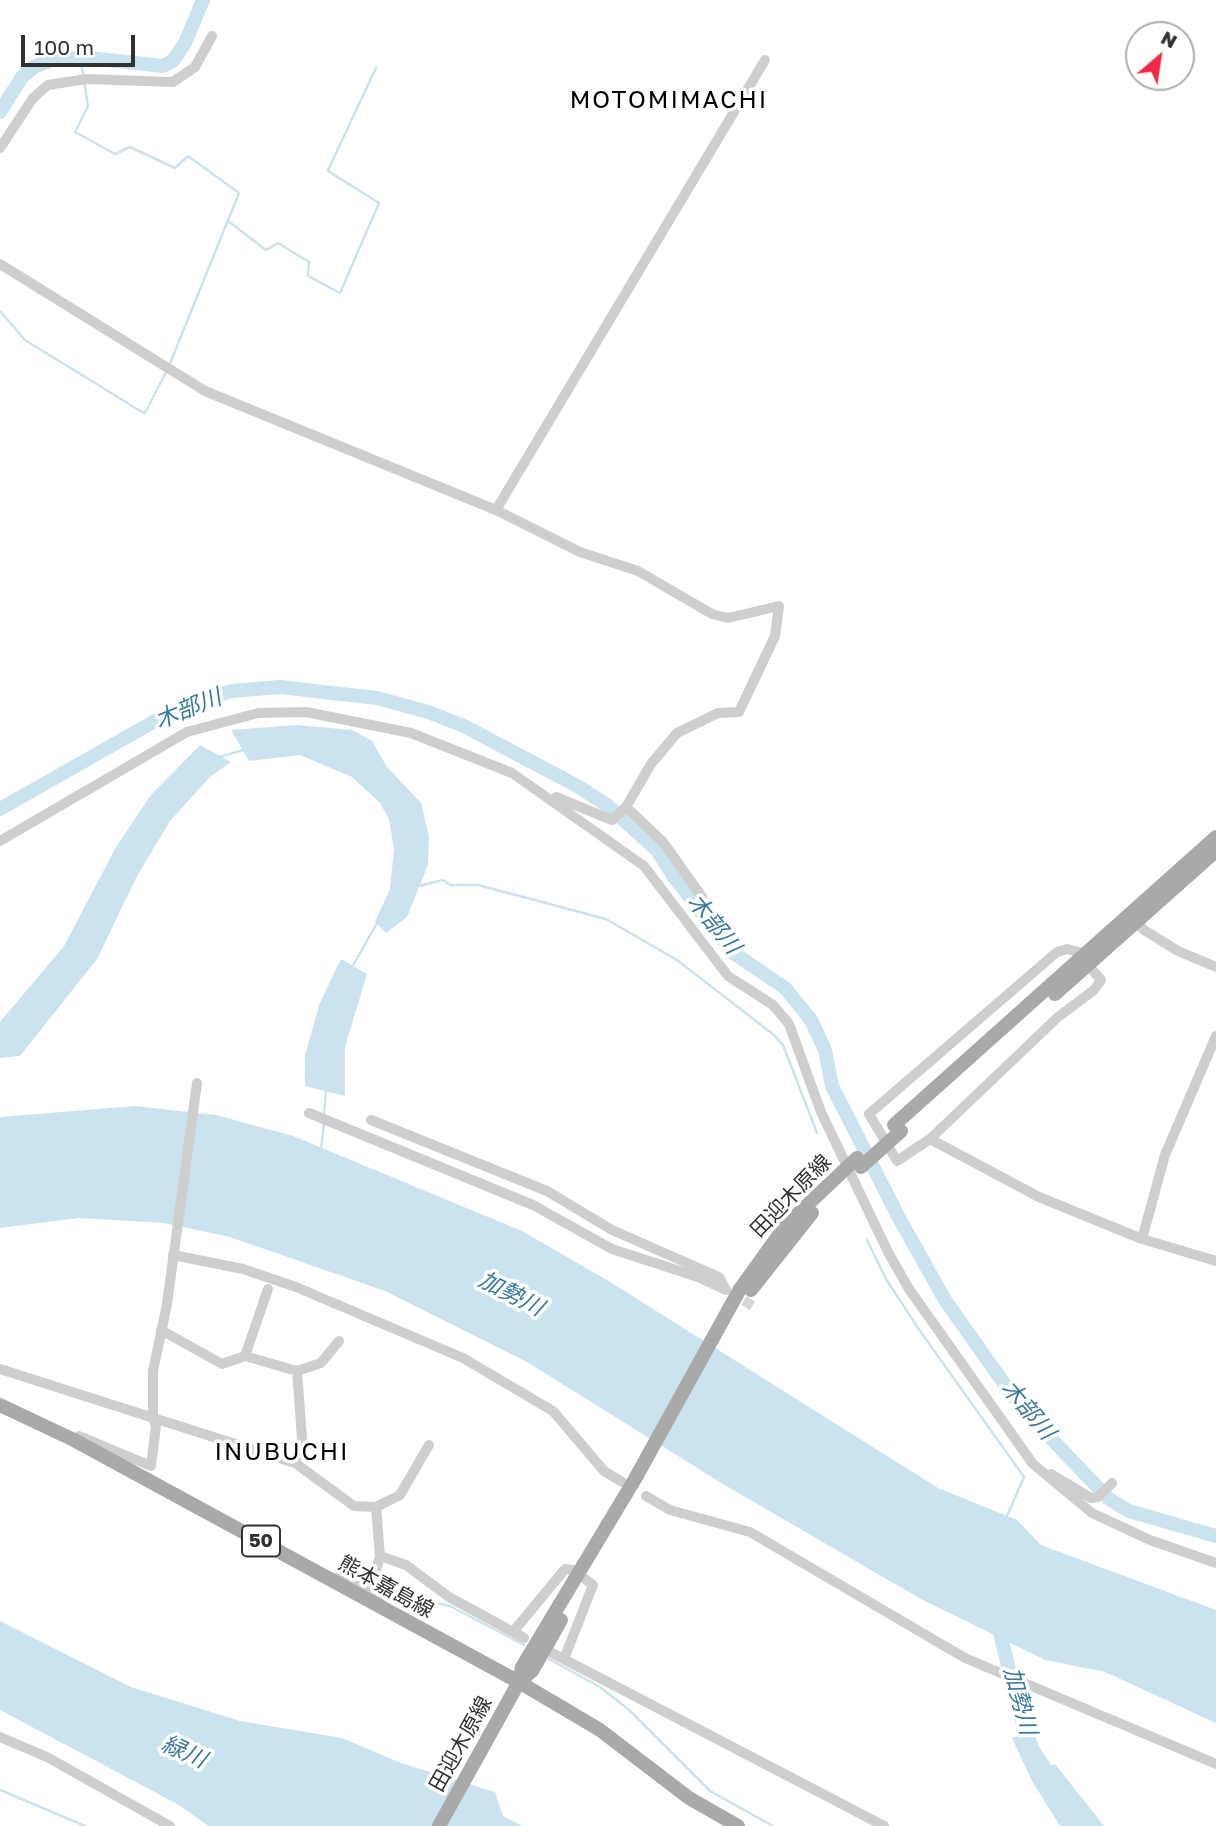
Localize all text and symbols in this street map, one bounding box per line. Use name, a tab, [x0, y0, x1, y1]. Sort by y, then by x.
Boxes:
scale bar	[24, 21, 138, 65]
north arrow	[1125, 21, 1195, 91]
text: N	[1158, 25, 1181, 53]
text: 100 m	[34, 34, 94, 60]
district label: MOTOMIMACHI	[571, 86, 767, 114]
water label: 木部川	[151, 683, 225, 735]
water label: 木部川	[682, 889, 746, 959]
street label: 田迎木原線	[745, 1149, 837, 1243]
water label: 加勢川	[474, 1266, 548, 1322]
water label: 木部川	[995, 1375, 1061, 1445]
district label: INUBUCHI	[216, 1438, 348, 1466]
road number: 50	[242, 1526, 280, 1556]
street label: 熊本嘉島線	[334, 1551, 438, 1623]
water label: 加勢川	[998, 1664, 1042, 1738]
street label: 田迎木原線	[425, 1692, 497, 1796]
water label: 緑川	[157, 1730, 211, 1774]

